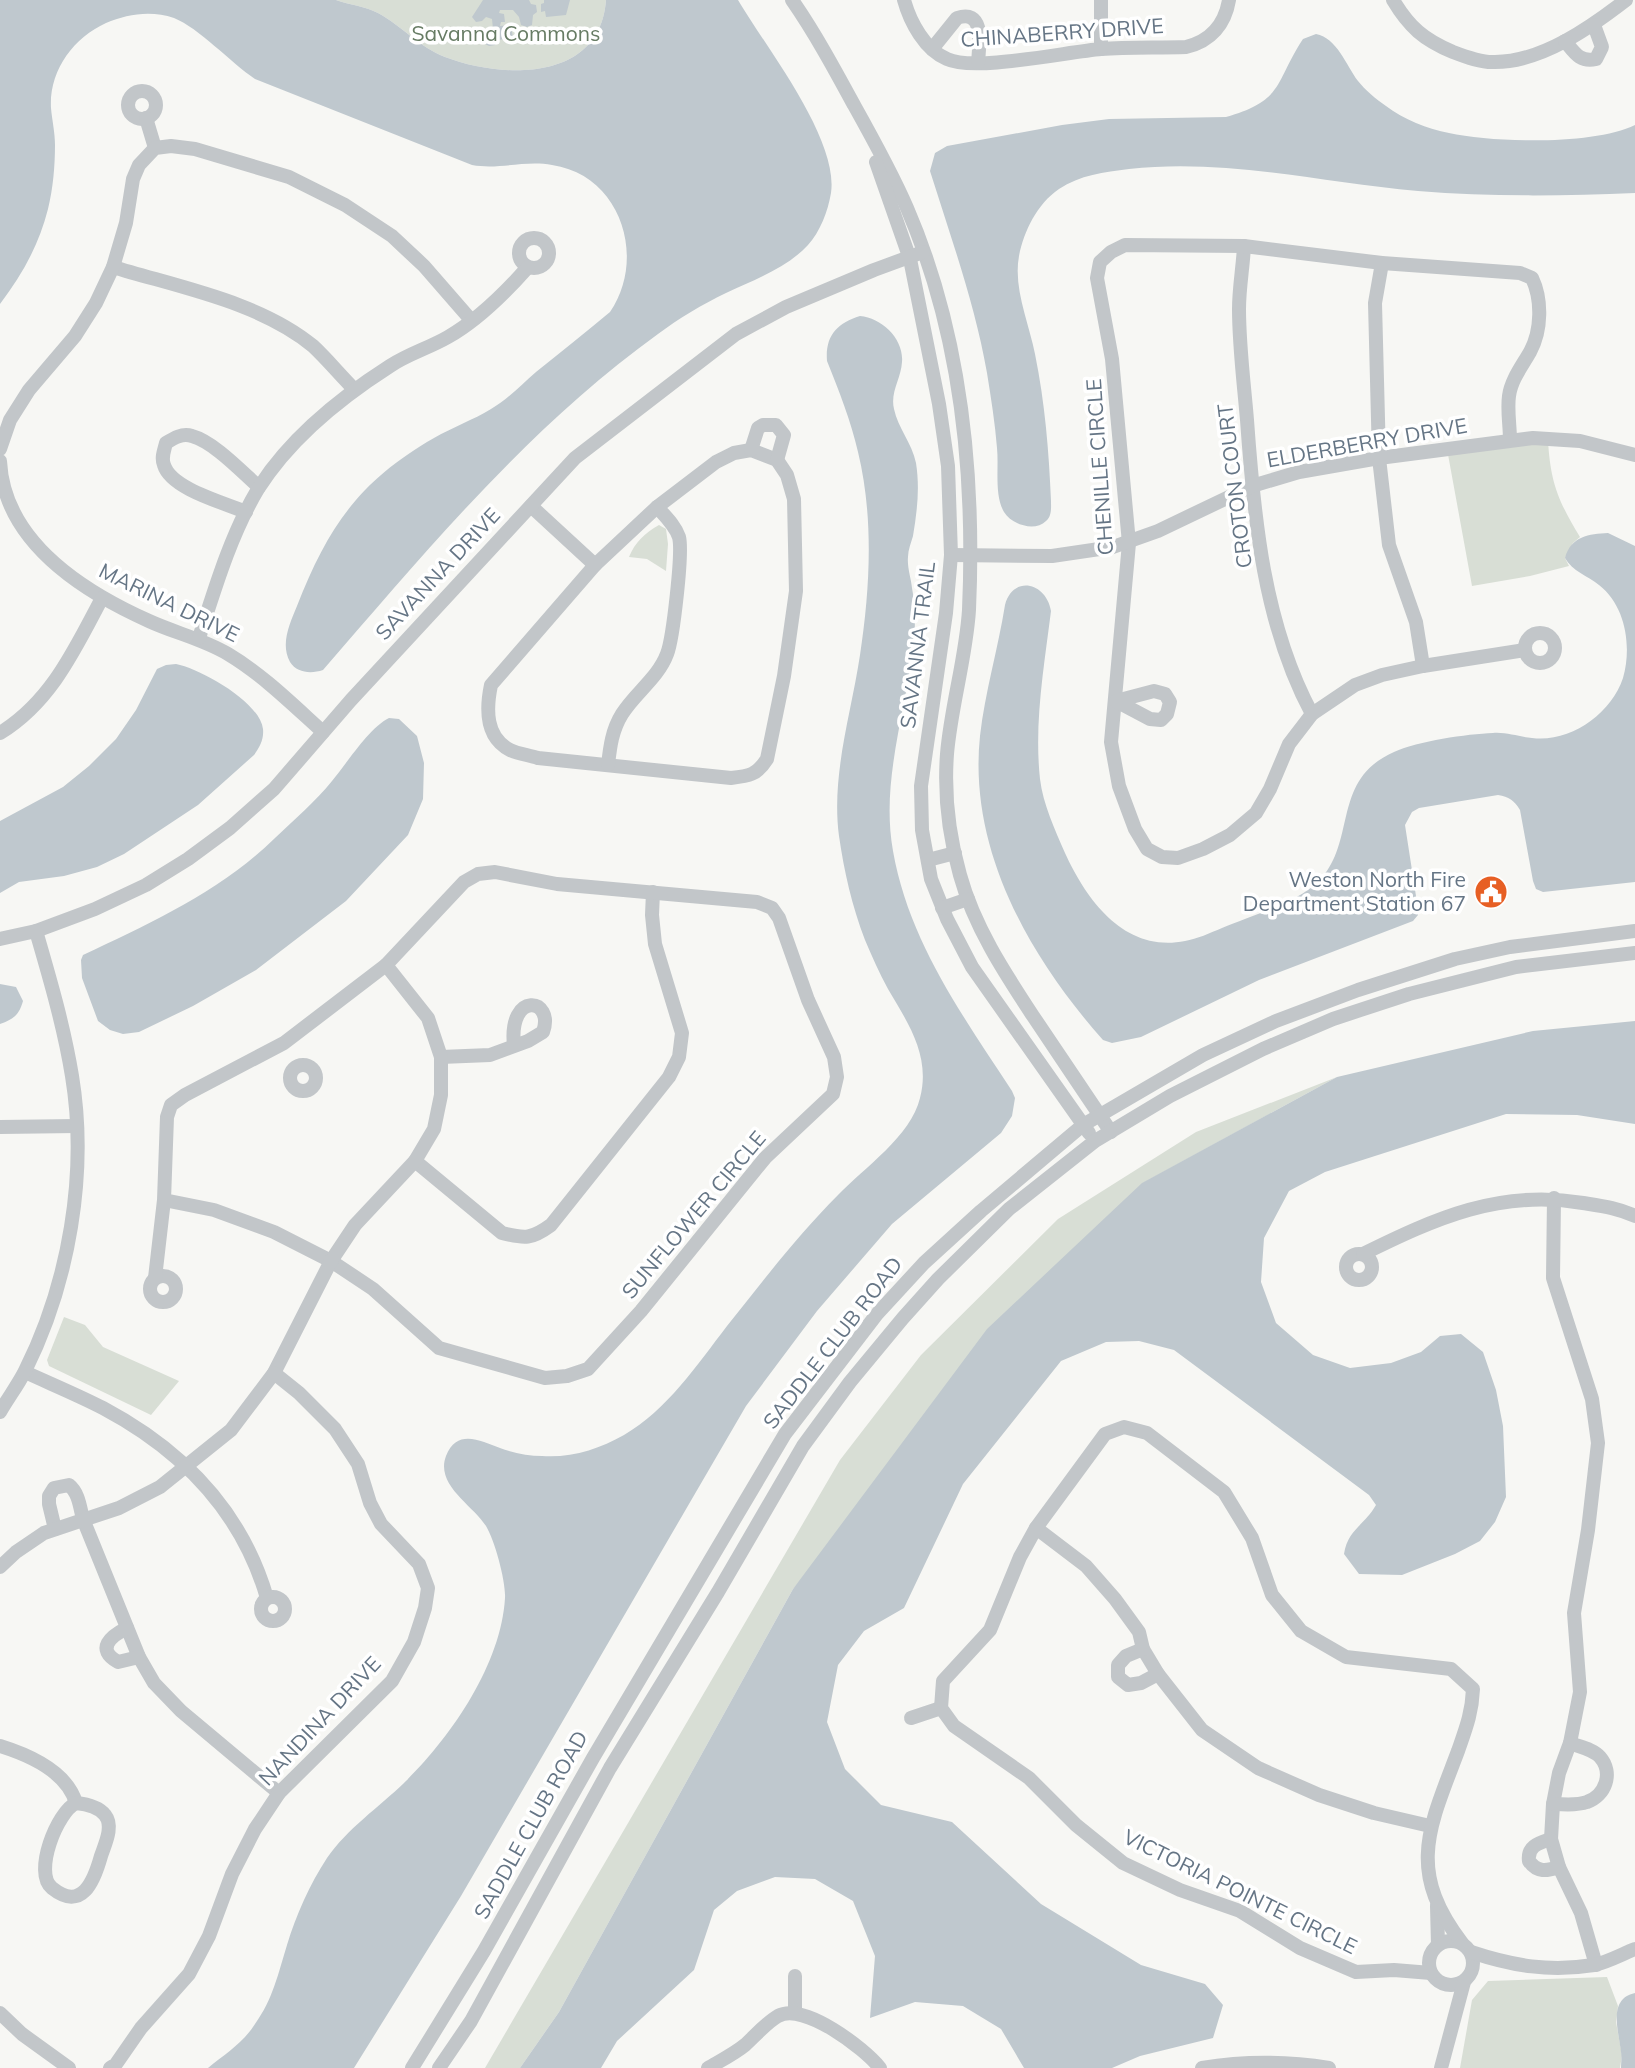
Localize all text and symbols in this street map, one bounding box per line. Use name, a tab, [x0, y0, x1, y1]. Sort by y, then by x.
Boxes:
street label: CHINABERRY DRIVE	[960, 12, 1164, 52]
park label: Savanna Commons	[411, 20, 601, 46]
street label: CHENILLE CIRCLE	[1080, 378, 1118, 556]
street label: CROTON COURT	[1211, 402, 1257, 570]
street label: ELDERBERRY DRIVE	[1265, 412, 1469, 472]
street label: SAVANNA DRIVE	[369, 502, 505, 645]
street label: MARINA DRIVE	[95, 557, 244, 647]
street label: SAVANNA TRAIL	[894, 559, 940, 730]
place label: Weston North Fire Department Station 67	[1243, 866, 1466, 916]
public building icon: Weston North Fire Department Station 67	[1472, 873, 1510, 911]
street label: SUNFLOWER CIRCLE	[616, 1125, 771, 1303]
street label: SADDLE CLUB ROAD	[757, 1251, 907, 1434]
street label: NANDINA DRIVE	[253, 1650, 386, 1790]
street label: SADDLE CLUB ROAD	[468, 1726, 593, 1923]
street label: VICTORIA POINTE CIRCLE	[1119, 1823, 1362, 1959]

